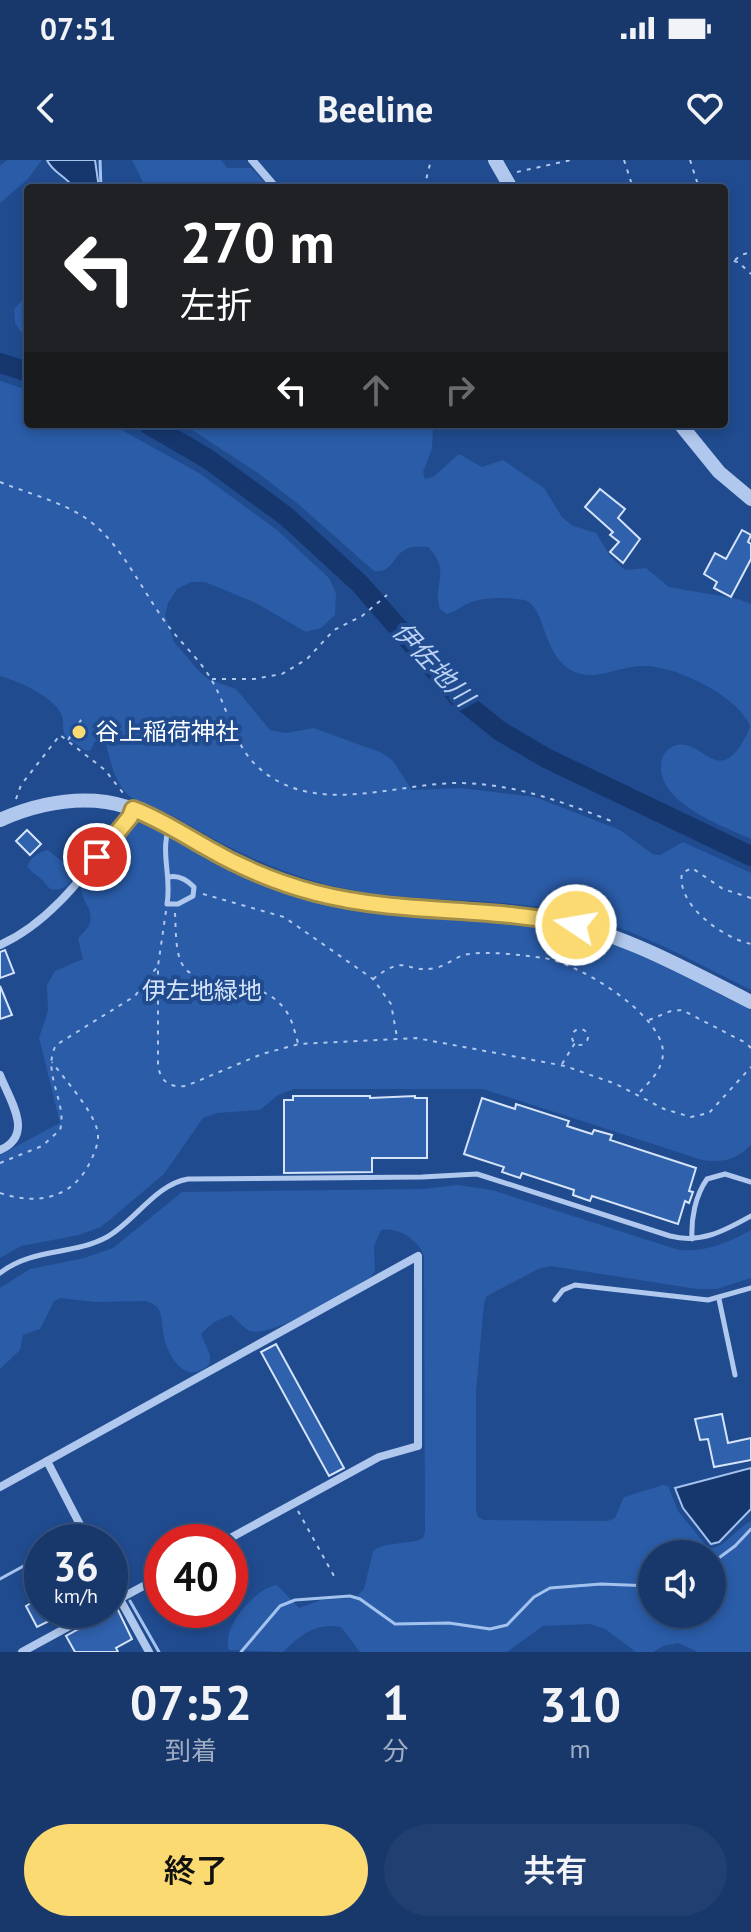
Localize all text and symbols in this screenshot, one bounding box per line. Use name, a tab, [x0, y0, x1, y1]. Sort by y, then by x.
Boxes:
text: 07:51	[40, 9, 116, 48]
text: Beeline	[318, 85, 433, 132]
icon: back	[24, 86, 68, 130]
icon: heart	[683, 86, 727, 130]
text: 270 m	[180, 206, 335, 278]
icon: left	[48, 216, 152, 320]
text: 左折	[180, 281, 252, 328]
icon: left	[270, 368, 314, 412]
icon: ahead	[354, 368, 398, 412]
icon: right	[438, 368, 482, 412]
water label: 伊佐地川	[386, 614, 483, 715]
place label: 谷上稲荷神社	[95, 716, 239, 747]
marker: 谷上稲荷神社	[70, 723, 88, 741]
pin	[63, 823, 131, 891]
icon: arrive	[75, 835, 119, 879]
position arrow	[534, 883, 618, 967]
park label: 伊左地緑地	[142, 975, 262, 1006]
speed limit sign: 40	[144, 1524, 248, 1628]
text: 36	[53, 1540, 99, 1592]
map controls	[638, 1540, 726, 1628]
button: sound	[638, 1540, 726, 1628]
text: km/h	[54, 1583, 98, 1609]
text: 07:52	[130, 1671, 252, 1733]
text: 1	[382, 1671, 409, 1733]
text: 310	[539, 1673, 621, 1735]
text: m	[570, 1732, 591, 1765]
text: 到着	[165, 1734, 217, 1767]
text: 分	[383, 1734, 409, 1767]
button: 終了	[24, 1824, 368, 1916]
button: 共有	[384, 1824, 727, 1916]

